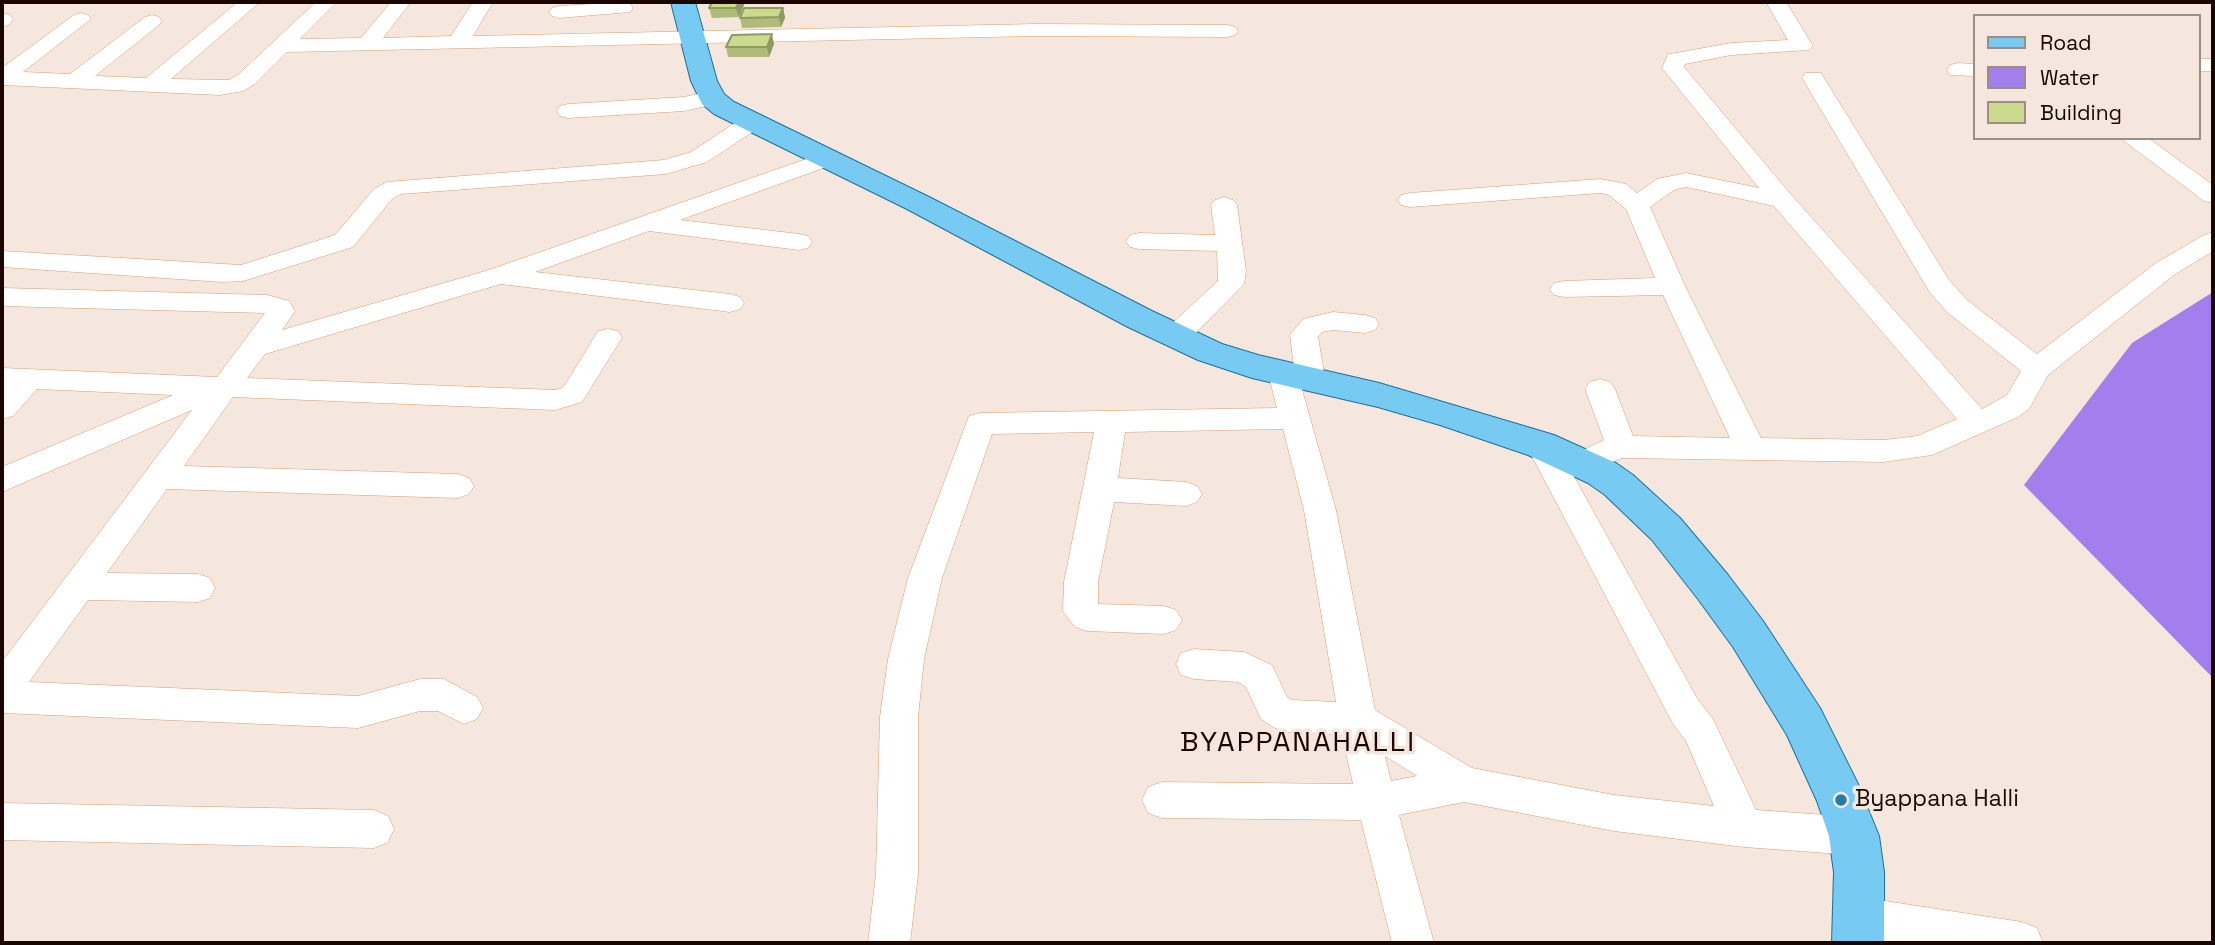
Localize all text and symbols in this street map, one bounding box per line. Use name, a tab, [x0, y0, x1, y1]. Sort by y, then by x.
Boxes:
legend	[1974, 14, 2201, 140]
text: Road	[2040, 29, 2092, 56]
text: Water	[2040, 64, 2099, 91]
text: Building	[2040, 99, 2122, 126]
district label: BYAPPANAHALLI	[1182, 726, 1414, 760]
place label: Byappana Halli	[1855, 786, 2019, 814]
marker: Byappana Halli	[1833, 792, 1849, 808]

